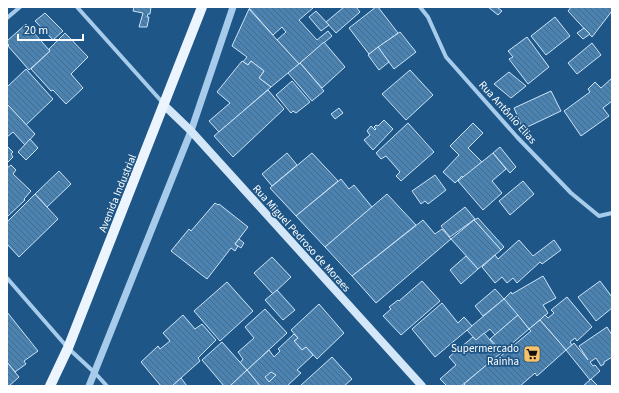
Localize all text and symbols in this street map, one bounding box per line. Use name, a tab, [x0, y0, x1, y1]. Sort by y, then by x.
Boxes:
scale bar	[18, 16, 83, 42]
text: 20 m	[24, 22, 48, 39]
street label: Rua Antônio Elias	[475, 78, 540, 147]
street label: Avenida Industrial	[95, 152, 140, 234]
street label: Rua Miguel Pedroso de Moraes	[249, 181, 354, 295]
place label: Supermercado Rainha	[451, 341, 519, 369]
supermarket icon: Supermercado Rainha	[522, 344, 542, 364]

